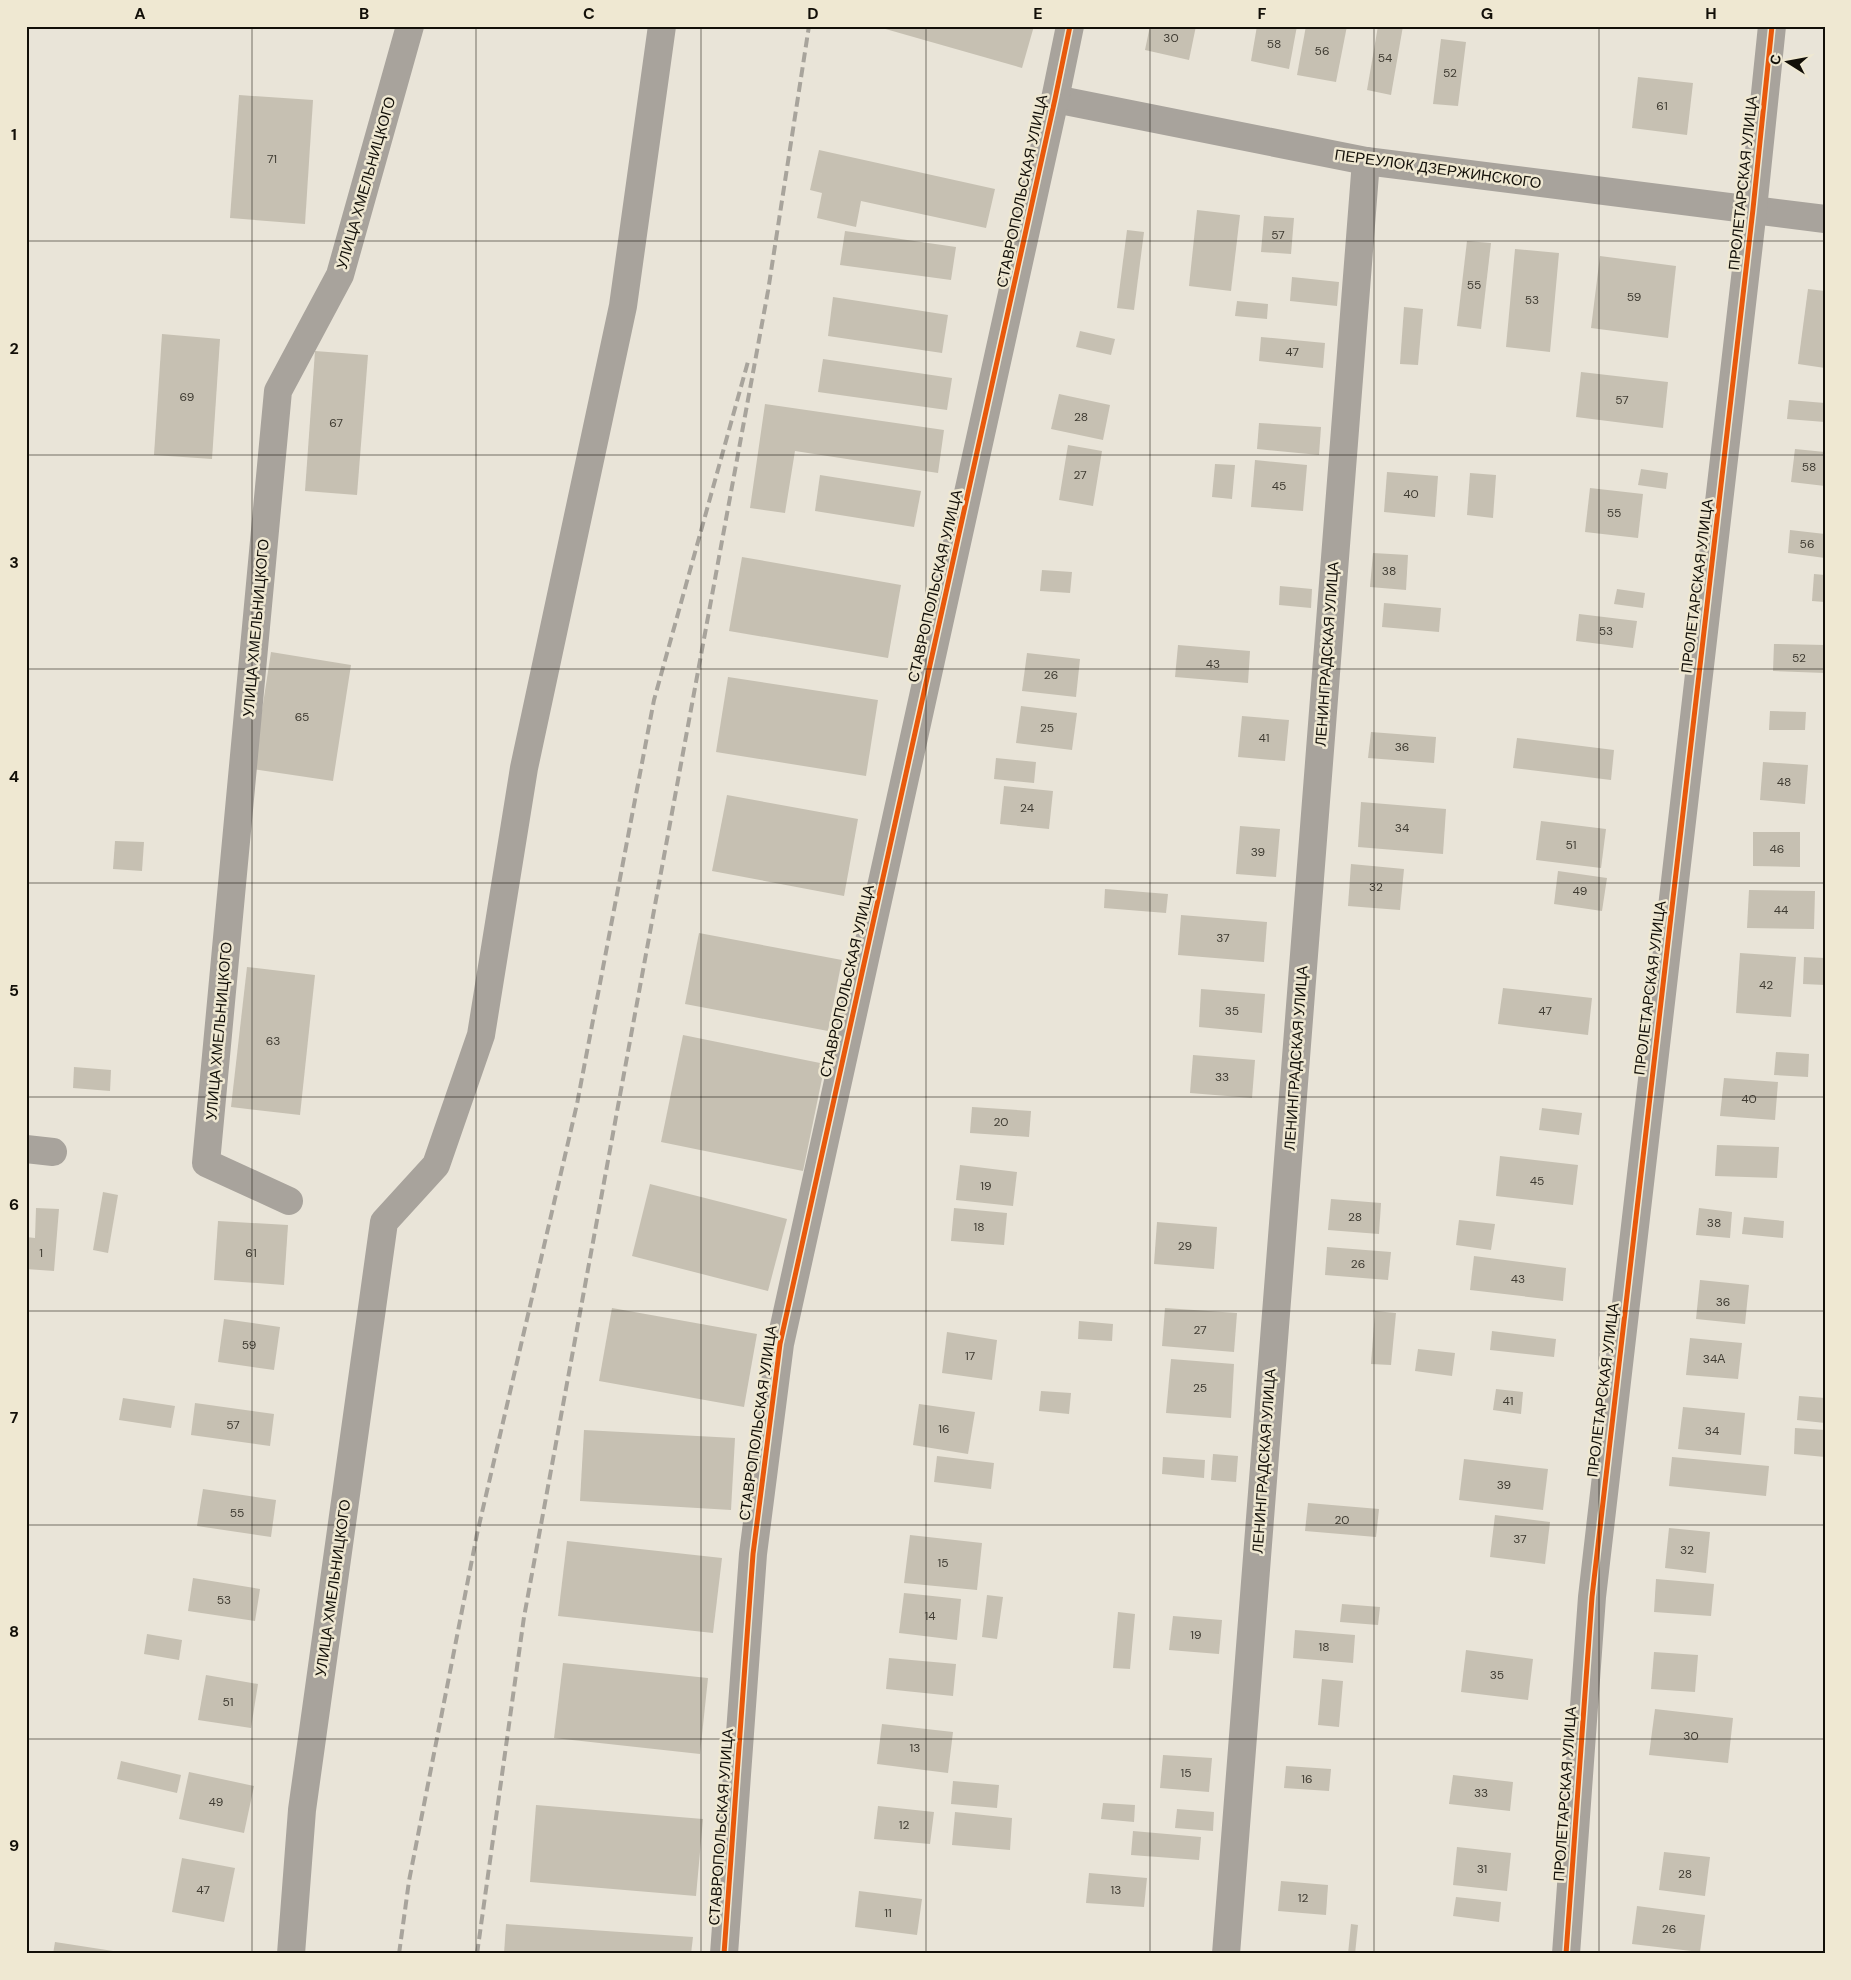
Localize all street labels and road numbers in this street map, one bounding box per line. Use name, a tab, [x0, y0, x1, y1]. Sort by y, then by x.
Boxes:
street label: СТАВРОПОЛЬСКАЯ УЛИЦА	[992, 92, 1052, 290]
street label: УЛИЦА ХМЕЛЬНИЦКОГО	[332, 94, 400, 272]
street label: ПРОЛЕТАРСКАЯ УЛИЦА	[1724, 95, 1762, 271]
street label: ПЕРЕУЛОК ДЗЕРЖИНСКОГО	[1333, 145, 1543, 193]
street label: СТАВРОПОЛЬСКАЯ УЛИЦА	[903, 488, 967, 684]
street label: ПРОЛЕТАРСКАЯ УЛИЦА	[1676, 498, 1718, 674]
street label: УЛИЦА ХМЕЛЬНИЦКОГО	[238, 538, 274, 718]
street label: ЛЕНИНГРАДСКАЯ УЛИЦА	[1311, 561, 1343, 747]
street label: СТАВРОПОЛЬСКАЯ УЛИЦА	[815, 883, 879, 1079]
street label: ПРОЛЕТАРСКАЯ УЛИЦА	[1629, 900, 1671, 1076]
street label: УЛИЦА ХМЕЛЬНИЦКОГО	[201, 941, 237, 1121]
street label: ЛЕНИНГРАДСКАЯ УЛИЦА	[1280, 965, 1312, 1151]
street label: ПРОЛЕТАРСКАЯ УЛИЦА	[1582, 1302, 1624, 1478]
street label: СТАВРОПОЛЬСКАЯ УЛИЦА	[734, 1324, 782, 1522]
street label: ЛЕНИНГРАДСКАЯ УЛИЦА	[1248, 1368, 1280, 1554]
street label: УЛИЦА ХМЕЛЬНИЦКОГО	[311, 1498, 355, 1678]
street label: ПРОЛЕТАРСКАЯ УЛИЦА	[1549, 1706, 1581, 1882]
street label: СТАВРОПОЛЬСКАЯ УЛИЦА	[704, 1728, 738, 1926]

